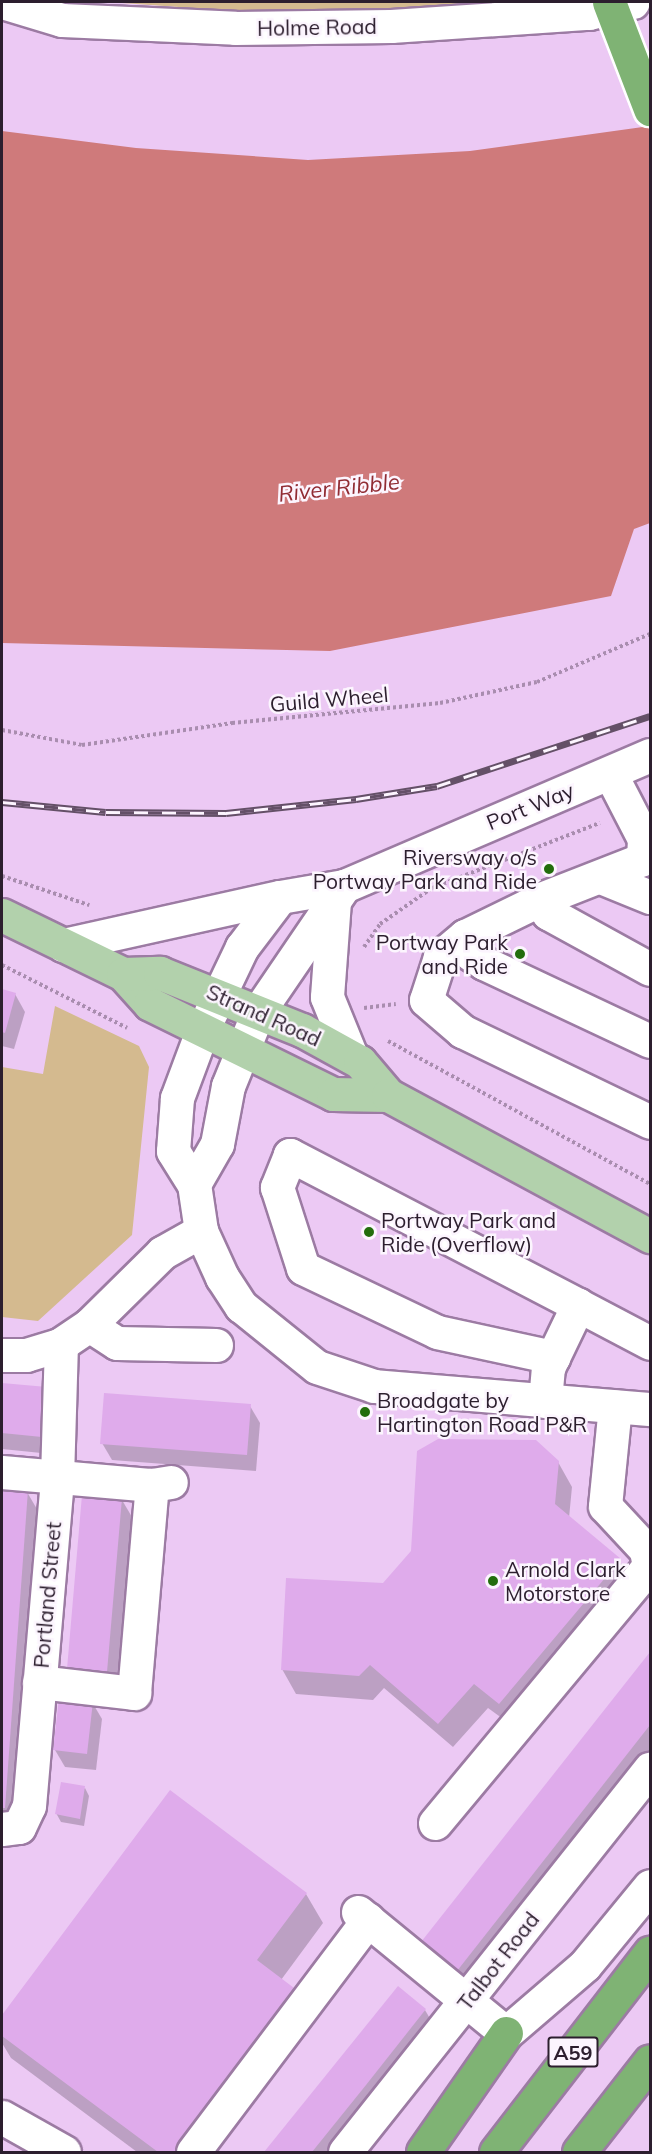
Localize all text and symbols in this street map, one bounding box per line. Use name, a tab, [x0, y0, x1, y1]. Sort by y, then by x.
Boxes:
street label: Holme Road	[257, 13, 377, 41]
water label: River Ribble	[277, 469, 401, 507]
street label: Guild Wheel	[269, 681, 389, 717]
street label: Port Way	[483, 777, 577, 835]
place label: Riversway o/s Portway Park and Ride	[313, 844, 537, 894]
marker: Riversway o/s Portway Park and Ride	[542, 862, 556, 876]
place label: Portway Park and Ride	[376, 929, 508, 979]
marker: Portway Park and Ride	[513, 947, 527, 961]
street label: Strand Road	[203, 979, 325, 1051]
place label: Portway Park and Ride (Overflow)	[381, 1207, 556, 1257]
marker: Portway Park and Ride (Overflow)	[362, 1225, 376, 1239]
place label: Broadgate by Hartington Road P&R	[377, 1387, 587, 1437]
marker: Broadgate by Hartington Road P&R	[358, 1405, 372, 1419]
street label: Portland Street	[28, 1521, 66, 1669]
place label: Arnold Clark Motorstore	[505, 1556, 626, 1606]
marker: Arnold Clark Motorstore	[486, 1574, 500, 1588]
street label: Talbot Road	[452, 1907, 544, 2015]
road number: A59	[548, 2035, 598, 2069]

